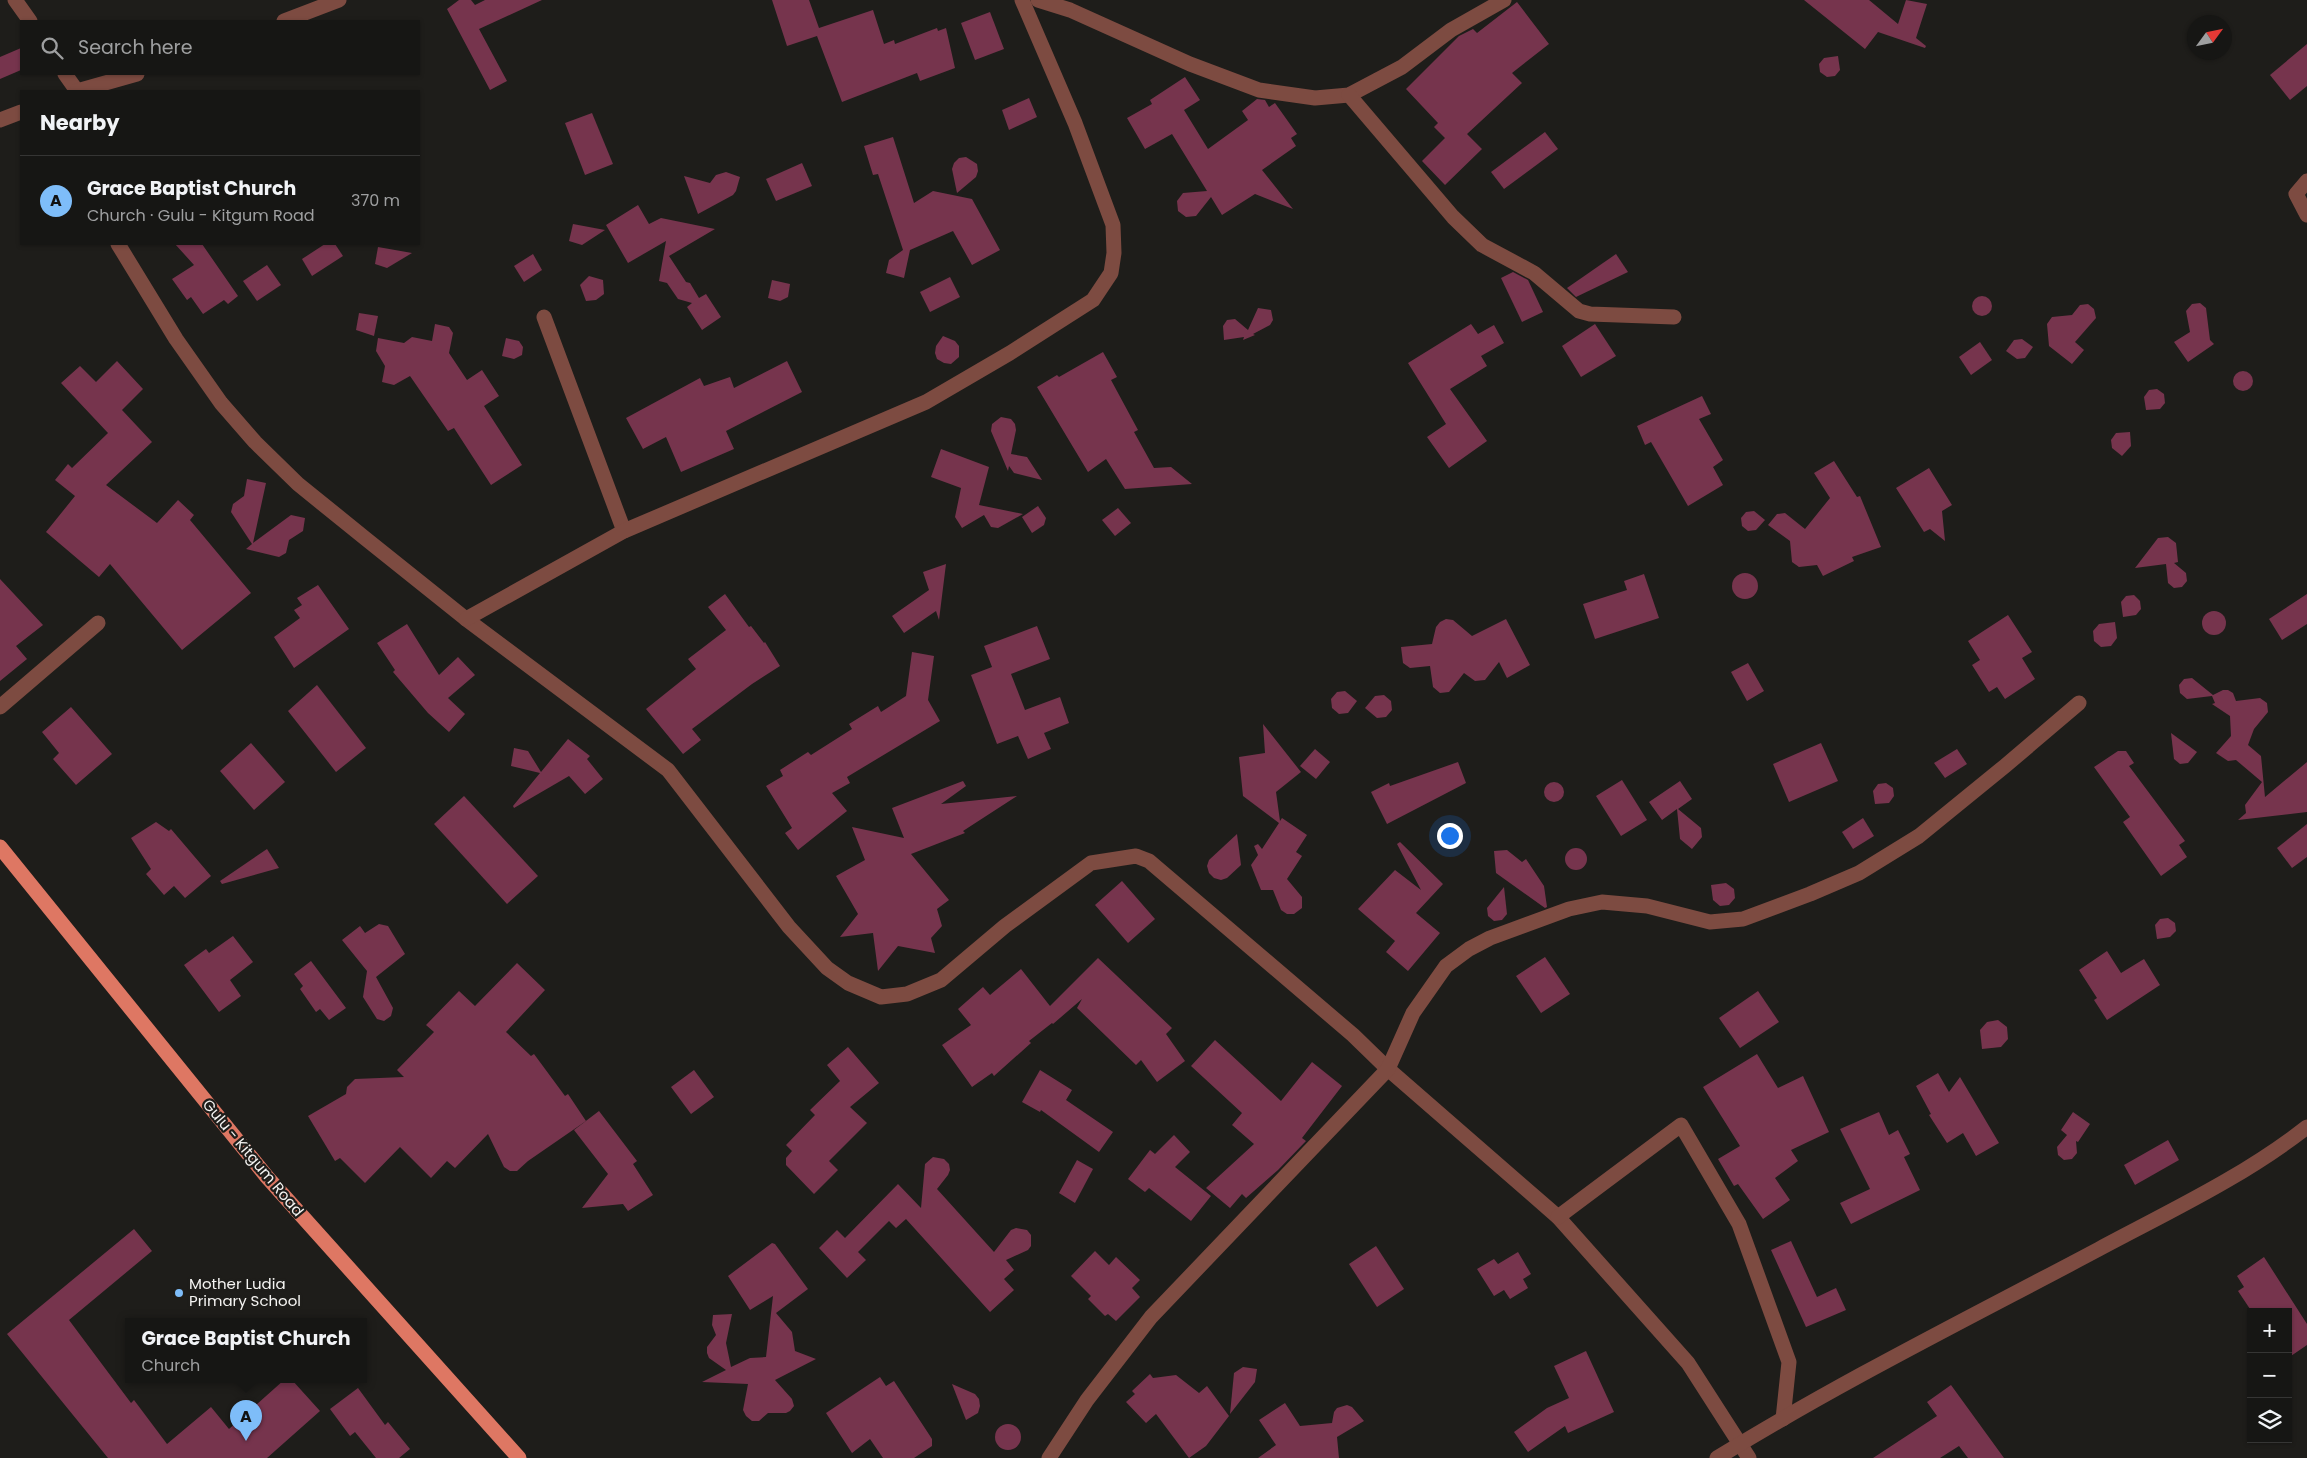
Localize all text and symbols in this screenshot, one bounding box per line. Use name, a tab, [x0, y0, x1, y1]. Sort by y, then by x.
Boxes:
north arrow	[2187, 15, 2232, 60]
search box	[20, 20, 420, 75]
icon: search	[38, 34, 66, 62]
text: Search here	[78, 34, 192, 61]
text: Nearby	[40, 108, 120, 137]
text: Grace Baptist Church	[87, 175, 296, 202]
text: A	[50, 189, 62, 212]
text: 370 m	[351, 189, 400, 212]
text: Church · Gulu - Kitgum Road	[87, 204, 315, 227]
your location	[1437, 823, 1463, 849]
street label: Gulu - Kitgum Road	[198, 1095, 309, 1221]
place label: Mother Ludia Primary School	[189, 1273, 301, 1311]
marker: Mother Ludia Primary School	[173, 1287, 185, 1299]
map controls	[2247, 1308, 2292, 1443]
button: +	[2247, 1308, 2292, 1353]
popup	[125, 1318, 367, 1383]
text: Grace Baptist Church	[141, 1325, 351, 1352]
button: −	[2247, 1353, 2292, 1398]
text: Church	[141, 1354, 200, 1377]
button: layers	[2247, 1398, 2292, 1443]
pin: A	[230, 1400, 262, 1441]

